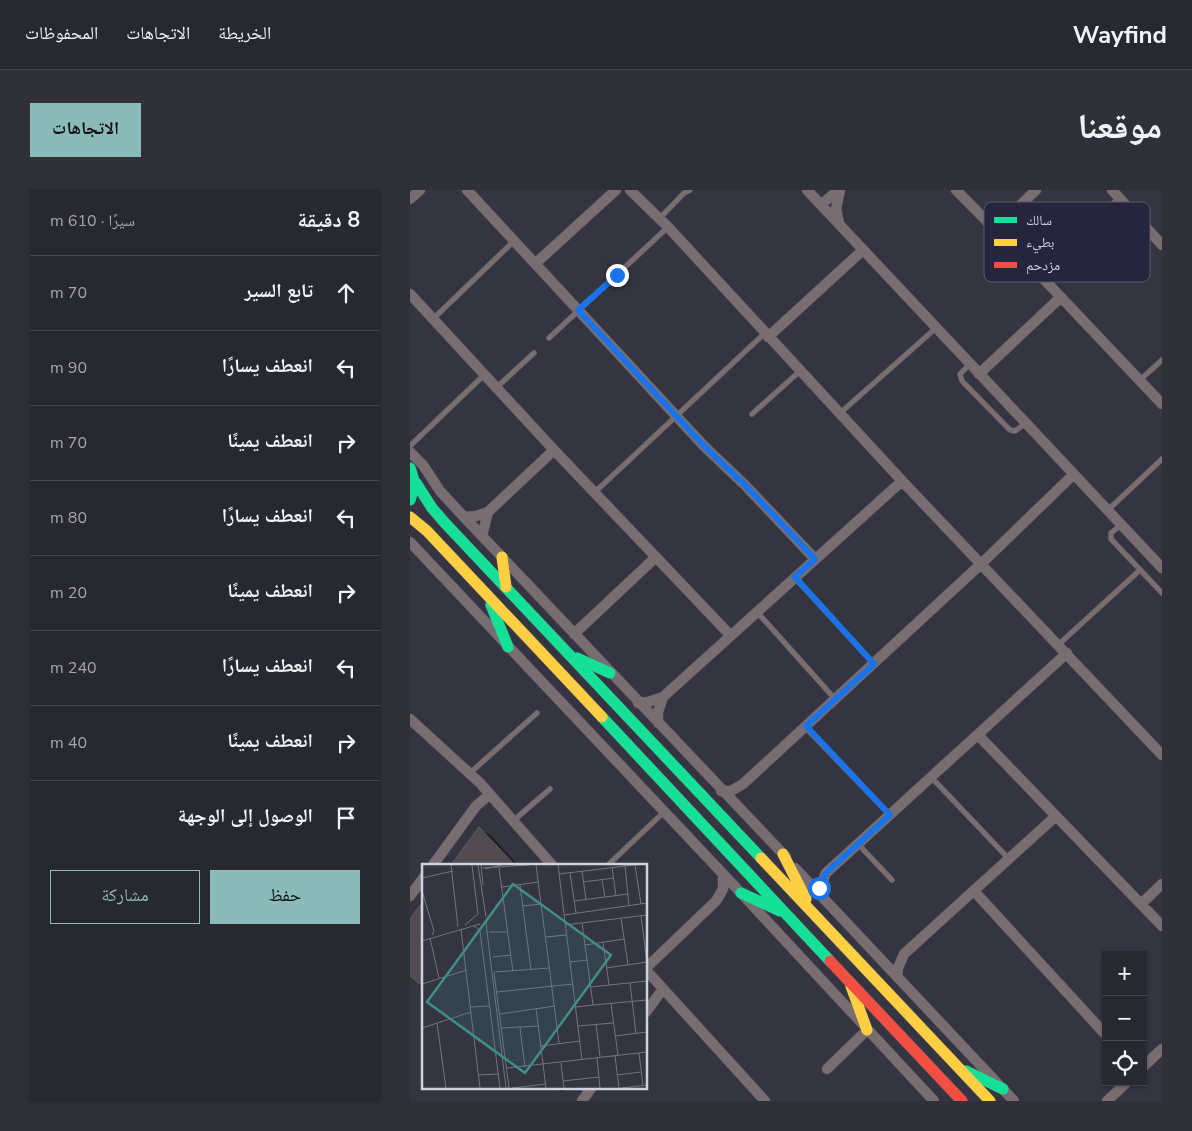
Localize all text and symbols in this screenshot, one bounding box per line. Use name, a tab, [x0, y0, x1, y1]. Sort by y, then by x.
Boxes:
text: Wayfind	[1073, 19, 1167, 51]
text: المحفوظات	[25, 21, 98, 45]
text: الاتجاهات	[126, 21, 190, 45]
text: الخريطة	[218, 21, 271, 45]
button: الاتجاهات	[30, 103, 141, 157]
text: موقعنا	[1077, 103, 1162, 150]
legend	[984, 202, 1150, 282]
text: 8 دقيقة	[298, 206, 360, 234]
text: سيرًا · 610 m	[50, 210, 135, 232]
text: سالك	[1026, 211, 1052, 230]
text: بطيء	[1026, 233, 1055, 254]
text: مزدحم	[1026, 256, 1060, 275]
route end	[606, 264, 629, 287]
text: تابع السير	[244, 278, 313, 304]
icon: ahead	[332, 279, 360, 307]
text: 70 m	[50, 282, 87, 304]
text: انعطف يسارًا	[222, 353, 313, 379]
icon: left	[332, 354, 360, 382]
text: 90 m	[50, 357, 87, 379]
text: انعطف يمينًا	[227, 428, 313, 454]
icon: right	[332, 429, 360, 457]
text: 70 m	[50, 432, 87, 454]
text: انعطف يسارًا	[222, 503, 313, 529]
icon: left	[332, 504, 360, 532]
text: 80 m	[50, 507, 87, 529]
text: انعطف يمينًا	[227, 578, 313, 604]
icon: right	[332, 579, 360, 607]
text: 20 m	[50, 582, 87, 604]
text: انعطف يسارًا	[222, 653, 313, 679]
icon: left	[332, 654, 360, 682]
text: 240 m	[50, 657, 97, 679]
text: انعطف يمينًا	[227, 728, 313, 754]
icon: right	[332, 729, 360, 757]
text: 40 m	[50, 732, 87, 754]
text: الوصول إلى الوجهة	[178, 803, 313, 829]
icon: arrive	[332, 804, 360, 832]
inset map	[422, 864, 648, 1088]
button: مشاركة	[50, 870, 200, 924]
button: حفظ	[210, 870, 360, 924]
route start	[808, 877, 831, 900]
map controls	[1102, 951, 1147, 1086]
button: +	[1102, 951, 1147, 996]
button: −	[1102, 996, 1147, 1041]
button: locate	[1102, 1041, 1147, 1086]

